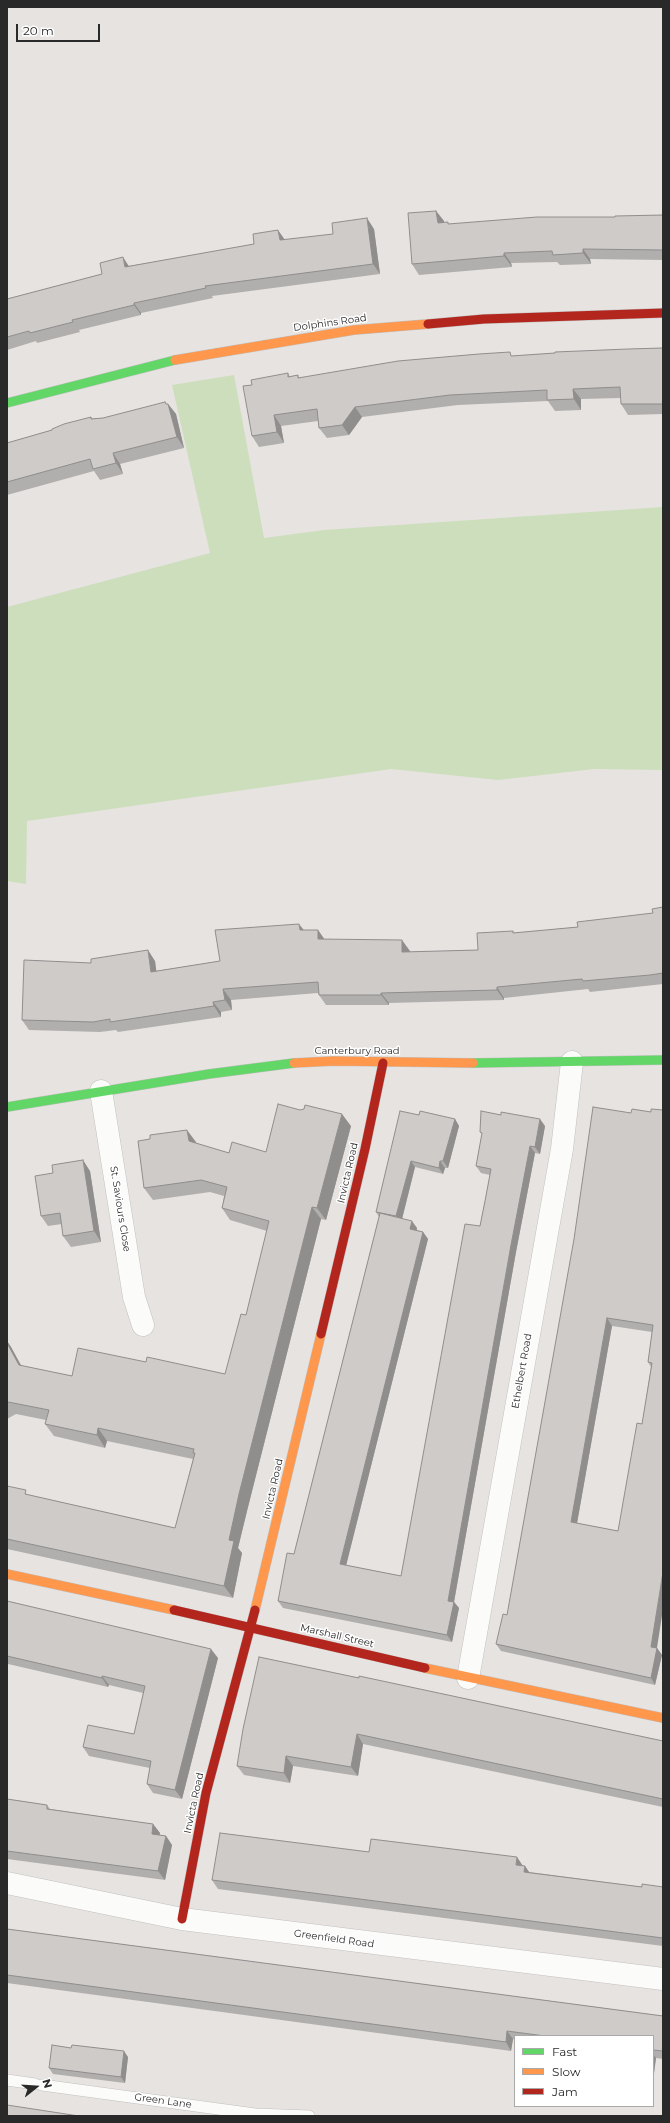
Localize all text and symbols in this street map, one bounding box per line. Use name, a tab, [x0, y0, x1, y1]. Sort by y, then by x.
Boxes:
scale bar	[18, 16, 102, 42]
text: 20 m	[23, 23, 54, 38]
street label: Dolphins Road	[293, 312, 367, 334]
street label: Canterbury Road	[314, 1045, 400, 1057]
street label: Invicta Road	[335, 1141, 361, 1205]
street label: St. Saviours Close	[107, 1165, 133, 1253]
street label: Ethelbert Road	[510, 1333, 534, 1409]
street label: Invicta Road	[260, 1457, 286, 1521]
street label: Marshall Street	[299, 1622, 375, 1650]
street label: Invicta Road	[182, 1771, 206, 1835]
street label: Greenfield Road	[293, 1927, 375, 1951]
legend	[514, 2035, 654, 2107]
text: Fast	[552, 2044, 577, 2059]
text: Slow	[552, 2064, 581, 2079]
north arrow	[16, 2067, 56, 2107]
text: N	[39, 2077, 55, 2090]
text: Jam	[552, 2084, 578, 2099]
street label: Green Lane	[134, 2091, 192, 2111]

